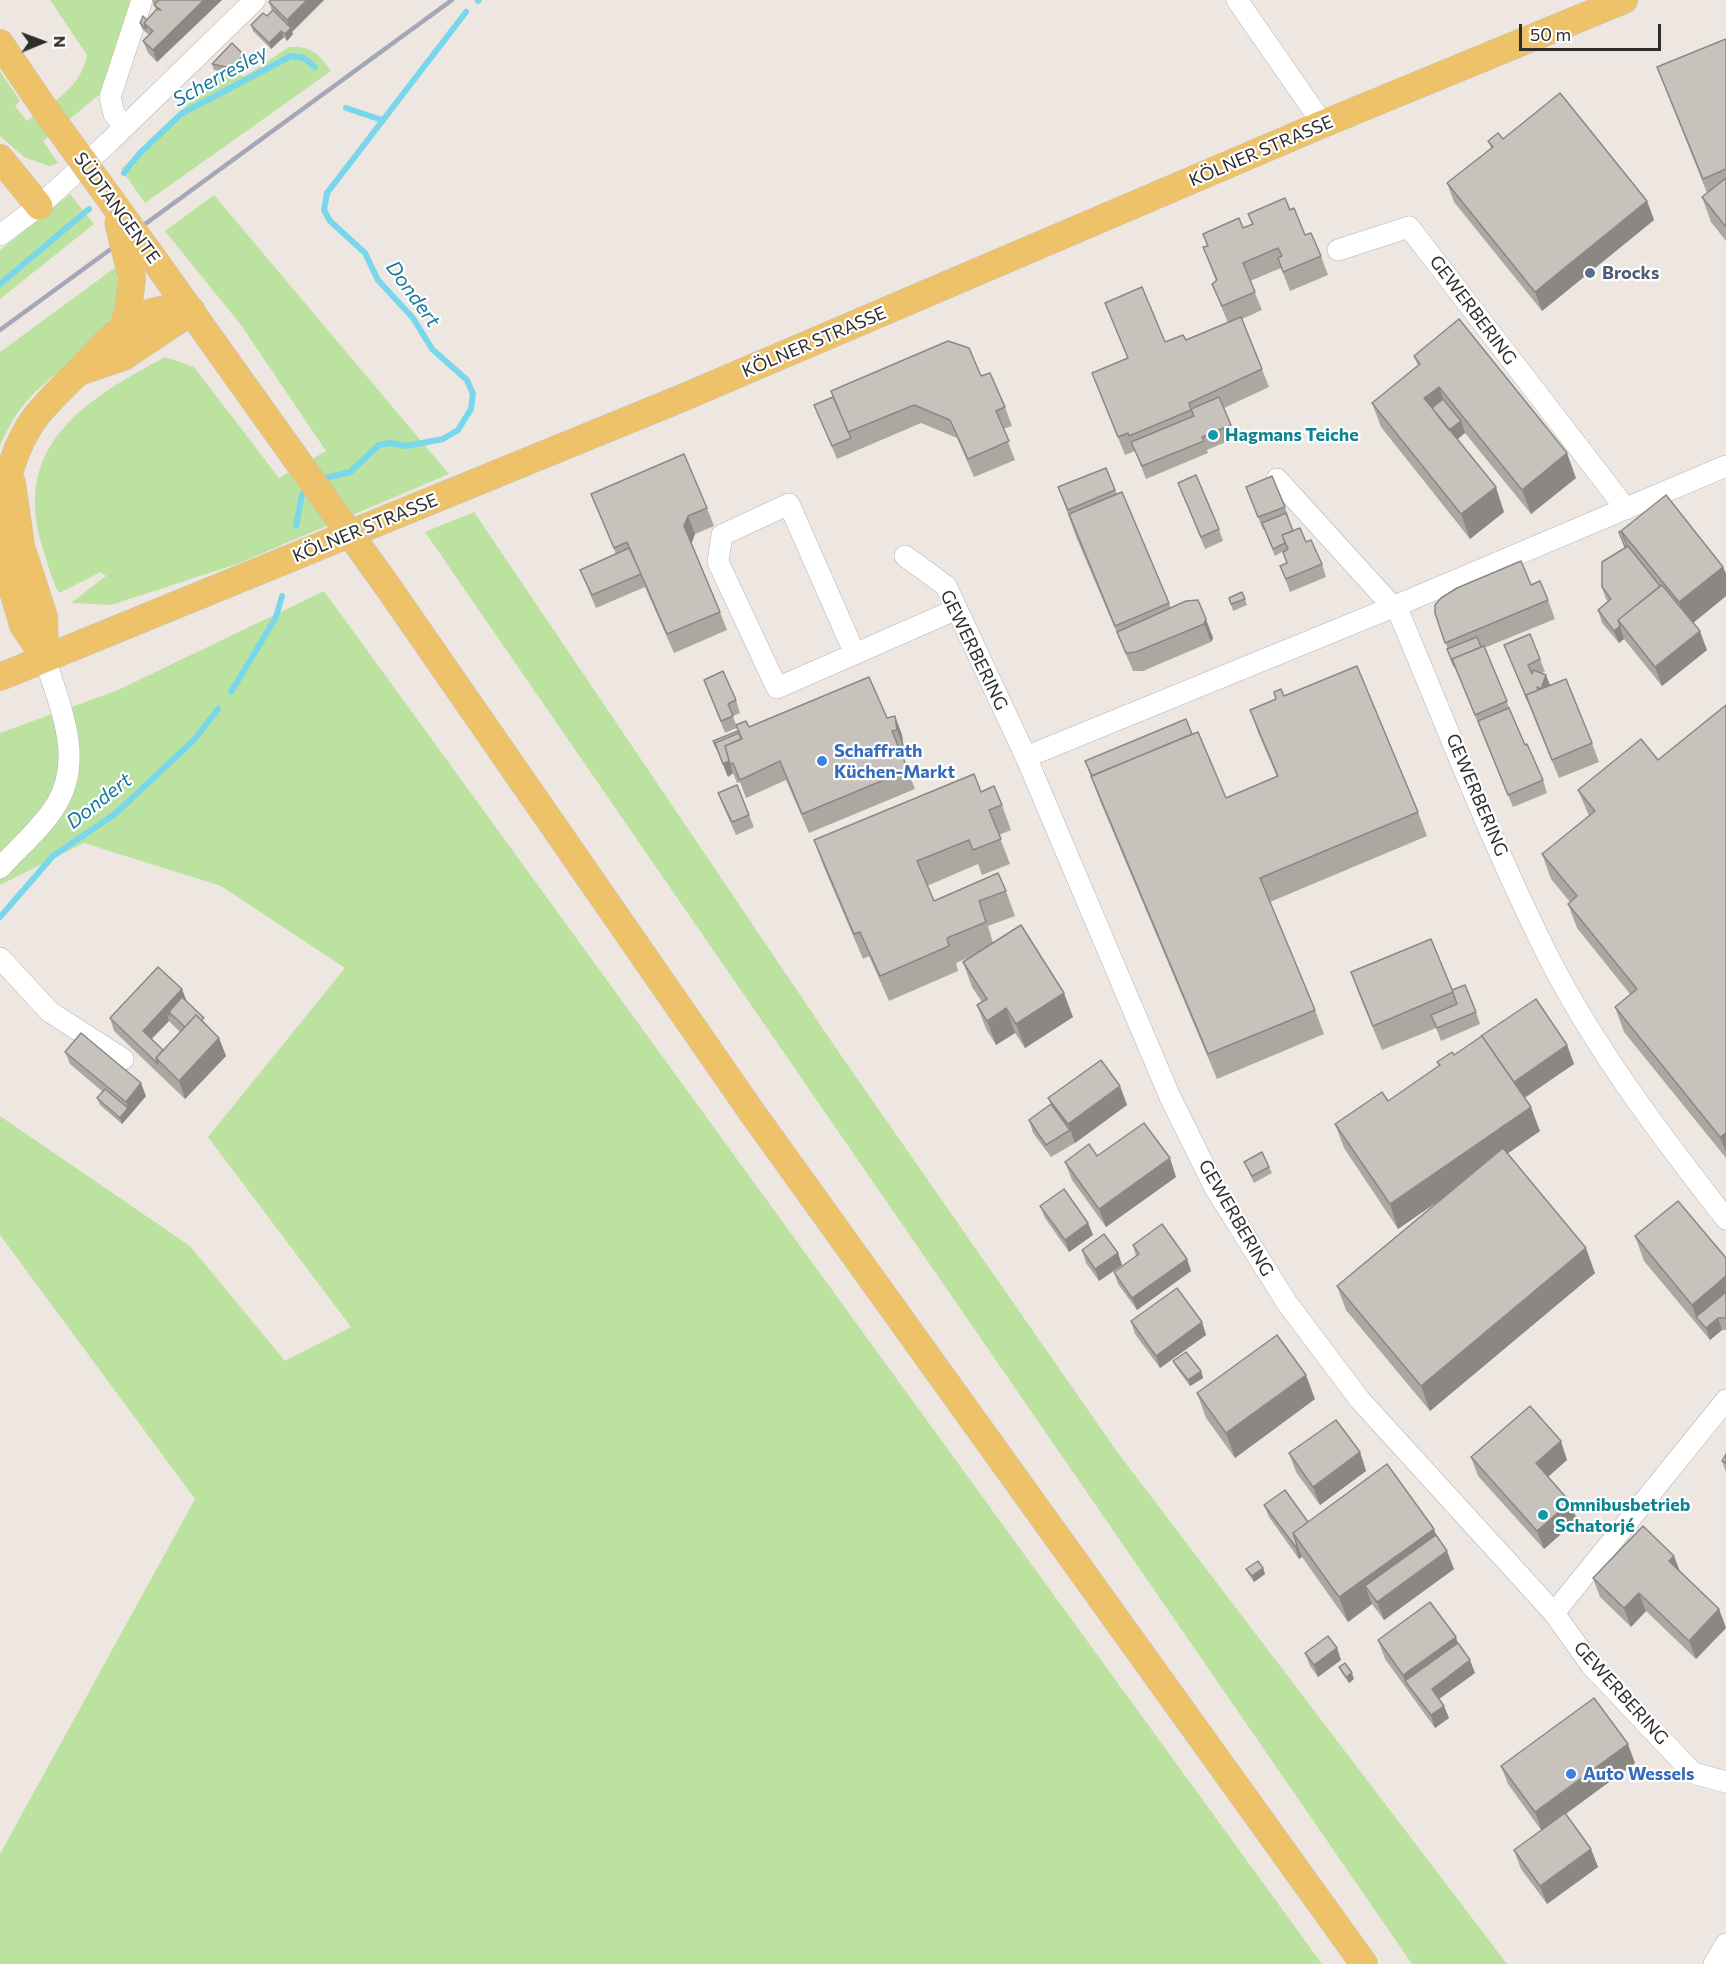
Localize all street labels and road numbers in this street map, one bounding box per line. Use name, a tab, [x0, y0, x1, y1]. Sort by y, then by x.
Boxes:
street label: KÖLNER STRASSE	[1186, 111, 1336, 191]
street label: SÜDTANGENTE	[69, 148, 165, 268]
street label: GEWERBERING	[1425, 251, 1521, 369]
street label: KÖLNER STRASSE	[739, 302, 889, 382]
street label: KÖLNER STRASSE	[289, 489, 441, 567]
street label: GEWERBERING	[936, 586, 1012, 714]
street label: GEWERBERING	[1441, 730, 1513, 860]
street label: GEWERBERING	[1194, 1156, 1278, 1280]
street label: GEWERBERING	[1569, 1637, 1673, 1749]

